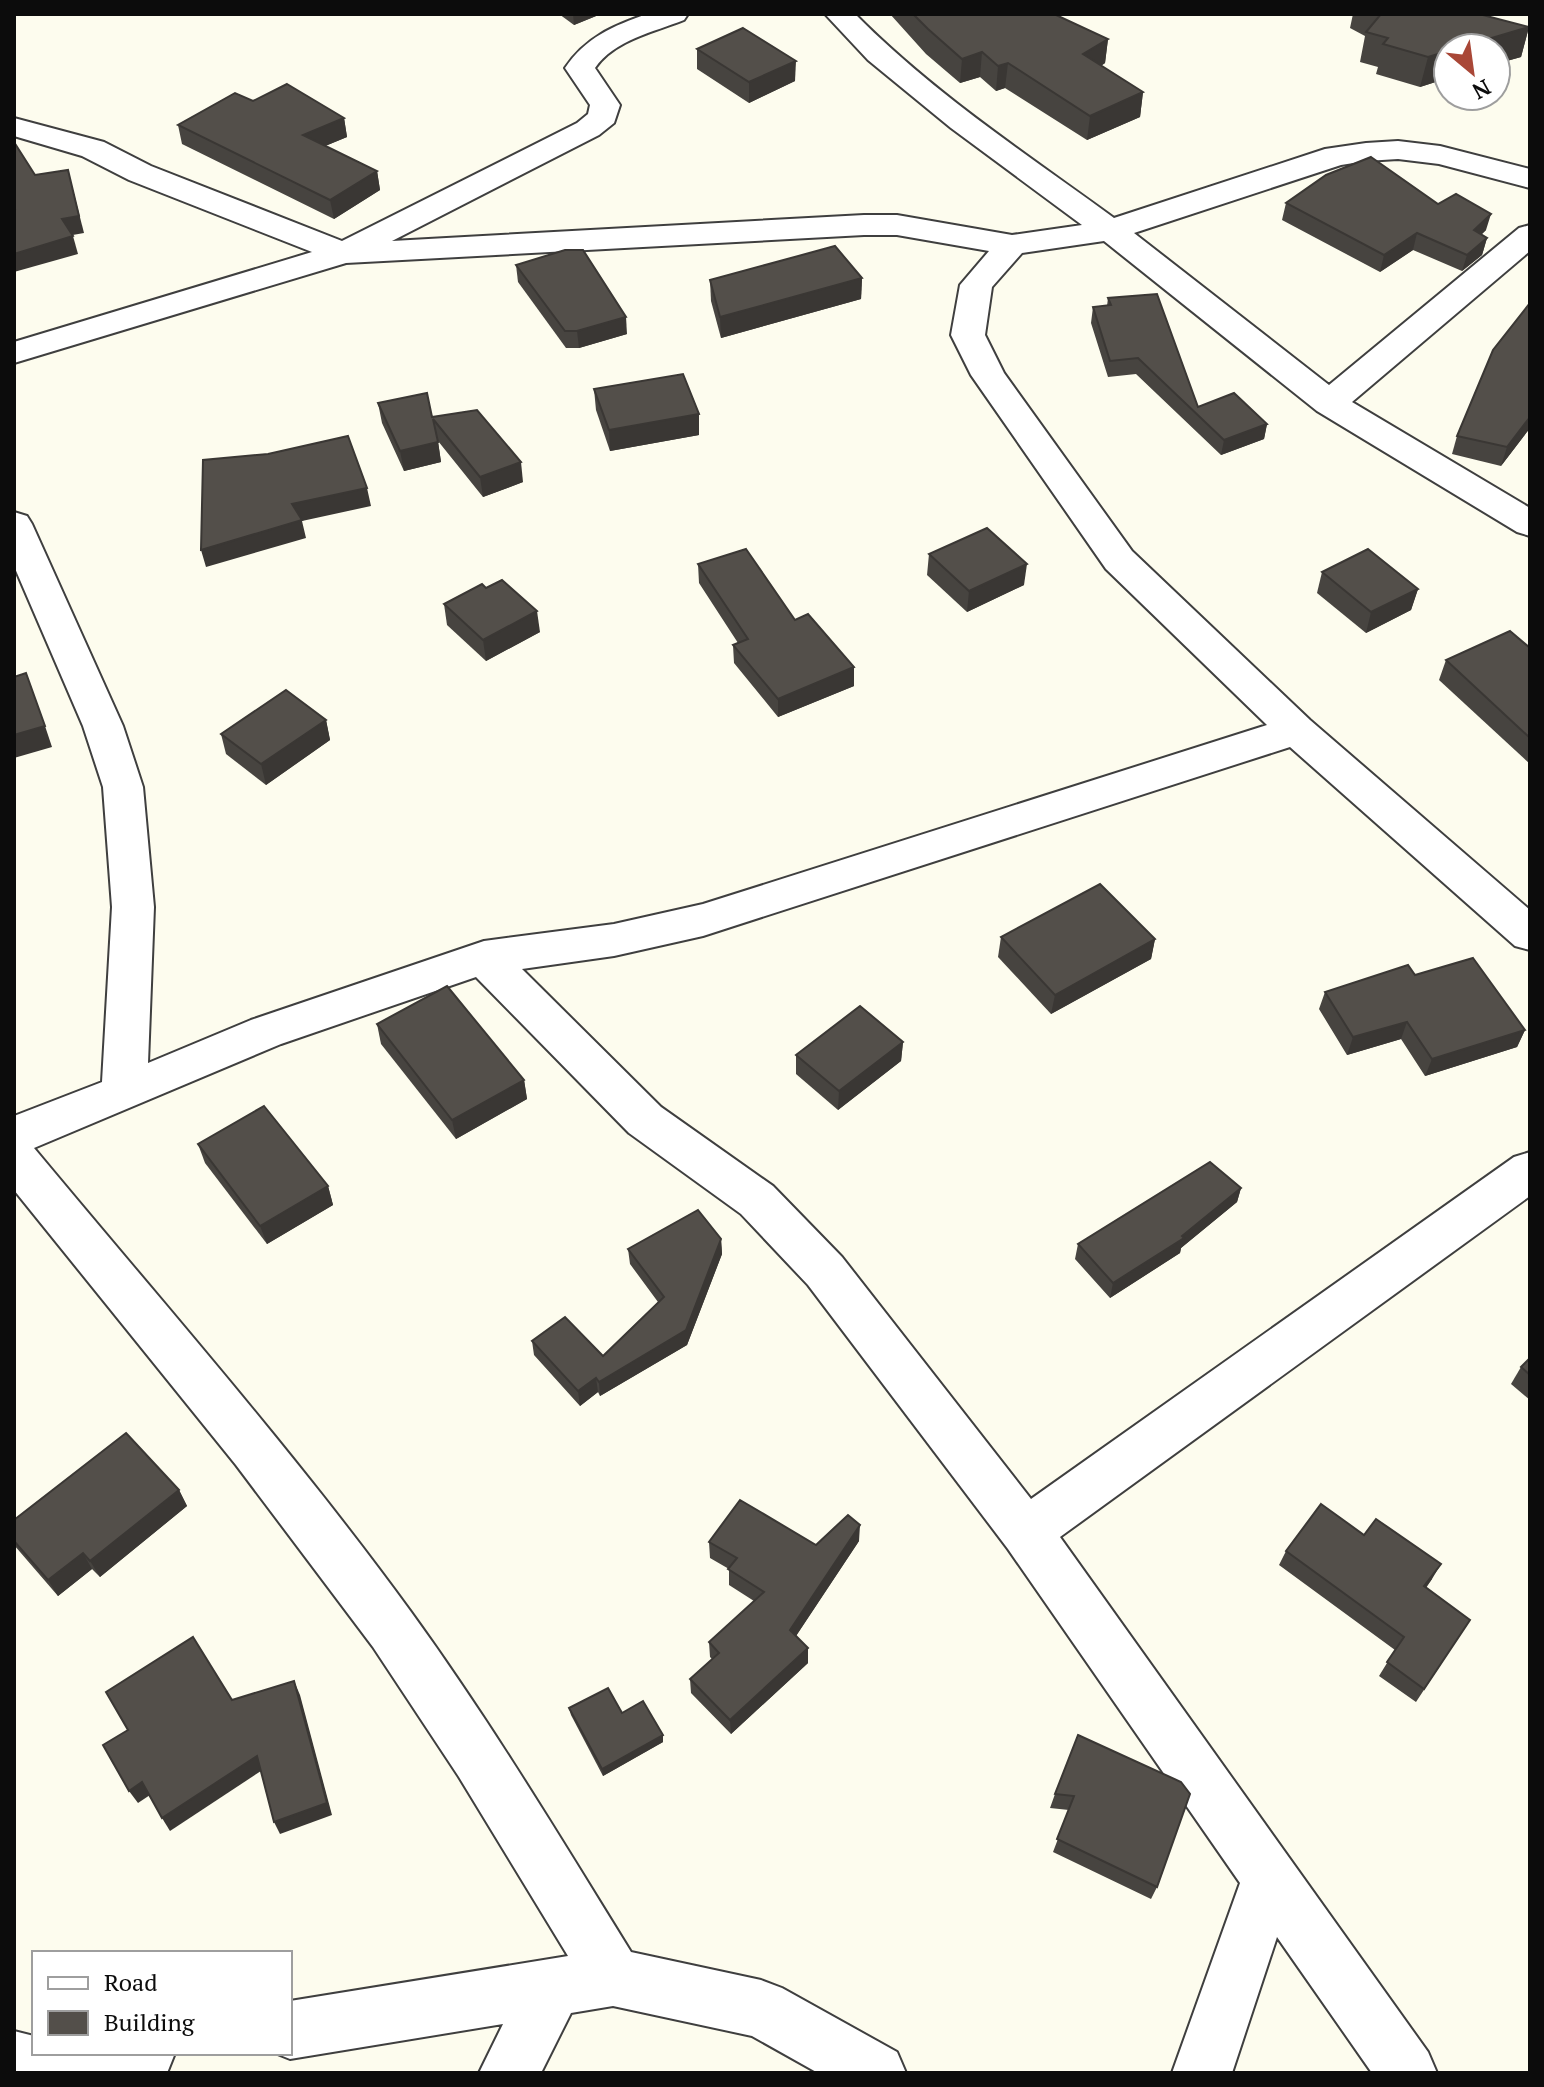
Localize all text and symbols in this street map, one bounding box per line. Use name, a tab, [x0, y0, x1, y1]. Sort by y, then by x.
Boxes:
north arrow	[1432, 32, 1512, 112]
text: N	[1467, 73, 1496, 107]
legend	[32, 1951, 292, 2055]
text: Road	[104, 1966, 158, 1998]
text: Building	[104, 2006, 195, 2038]

